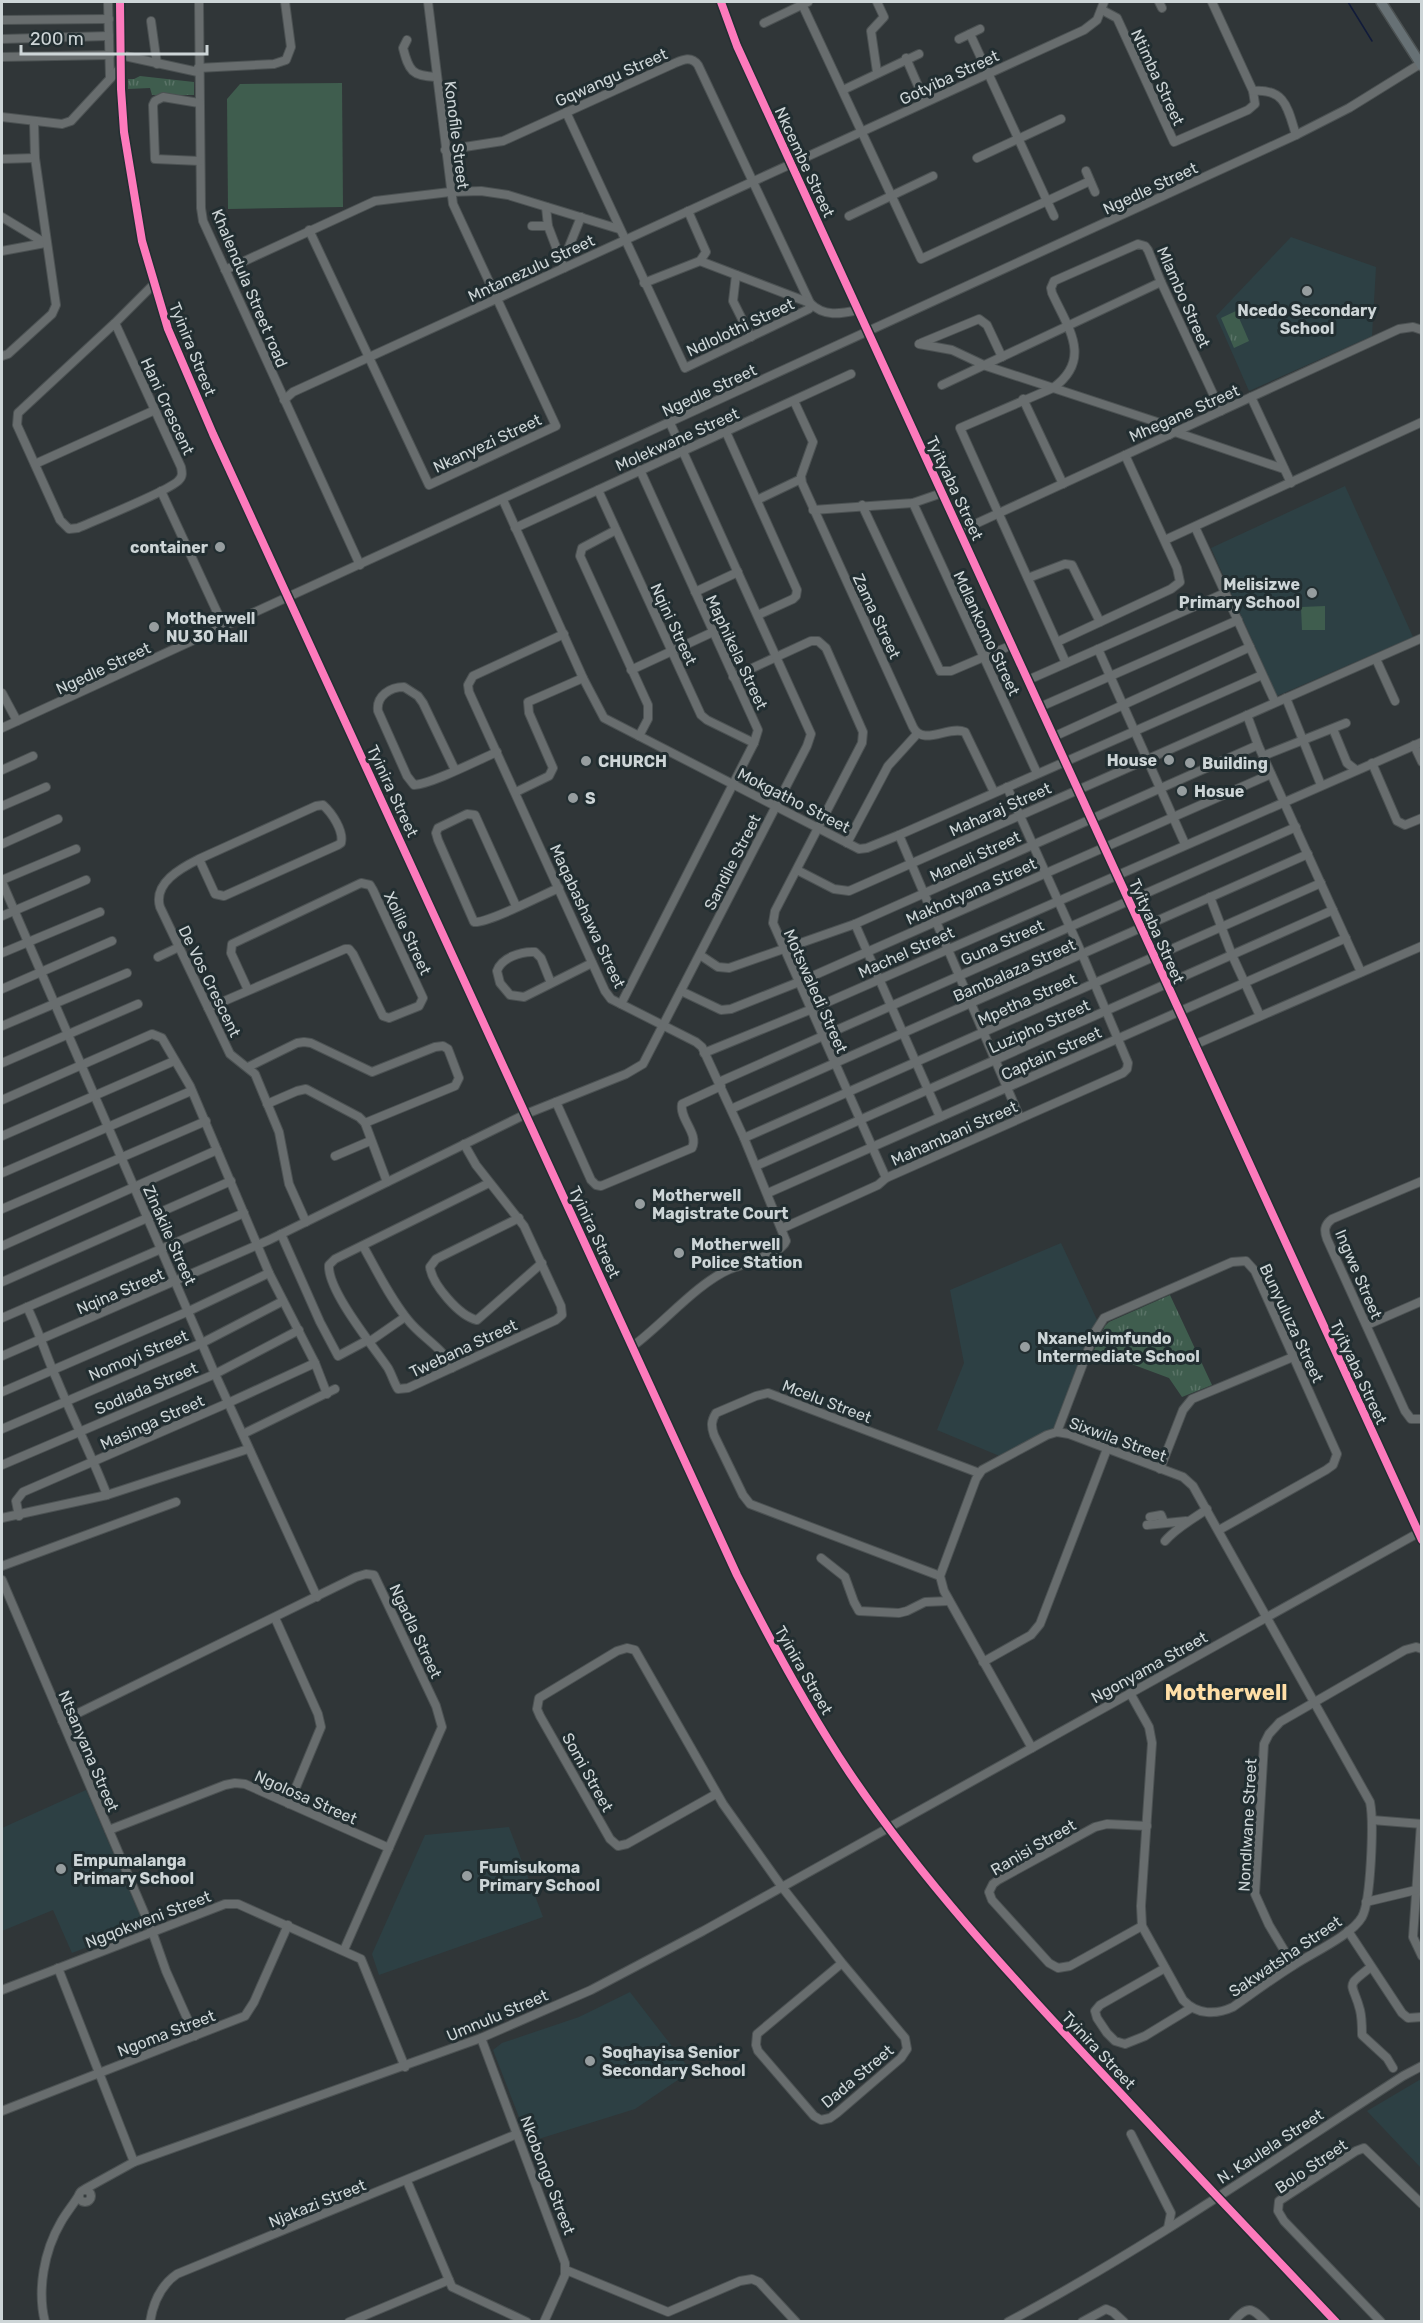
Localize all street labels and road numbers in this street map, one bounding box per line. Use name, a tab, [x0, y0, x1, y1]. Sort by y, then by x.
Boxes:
street label: Ntimba Street	[1127, 26, 1188, 128]
street label: Gqwangu Street	[552, 44, 670, 111]
street label: Gotyiba Street	[896, 46, 1002, 109]
street label: Konofile Street	[440, 80, 473, 190]
street label: Nkcembe Street	[771, 104, 838, 220]
street label: Ngedle Street	[1100, 158, 1201, 219]
street label: Khalendula Street road	[208, 206, 292, 370]
street label: Mntanezulu Street	[465, 231, 598, 306]
street label: Mlambo Street	[1153, 244, 1214, 351]
street label: Ndlolothi Street	[683, 294, 797, 361]
street label: Tyinira Street	[165, 300, 220, 399]
street label: Hani Crescent	[137, 355, 198, 458]
street label: Ngedle Street	[659, 360, 760, 421]
street label: Mhegane Street	[1126, 381, 1242, 446]
street label: Molekwane Street	[612, 404, 742, 475]
street label: Nkanyezi Street	[430, 410, 544, 477]
street label: Tyityaba Street	[922, 433, 987, 543]
street label: Mdlankomo Street	[949, 568, 1024, 699]
street label: Zama Street	[849, 571, 905, 662]
street label: Nqini Street	[646, 580, 701, 668]
street label: Maphikela Street	[702, 592, 771, 713]
street label: Ngedle Street	[53, 638, 154, 699]
street label: Tyinira Street	[363, 742, 422, 840]
street label: Mokgatho Street	[734, 764, 853, 837]
street label: Maharaj Street	[946, 779, 1054, 840]
street label: Sandile Street	[700, 811, 765, 913]
street label: Maneli Street	[927, 827, 1024, 886]
street label: Maqabashawa Street	[546, 841, 629, 991]
street label: Makhotyana Street	[903, 854, 1039, 929]
street label: Tyityaba Street	[1125, 876, 1188, 987]
street label: Xolile Street	[380, 889, 435, 978]
street label: Guna Street	[958, 916, 1047, 969]
street label: De Vos Crescent	[174, 922, 245, 1040]
street label: Machel Street	[855, 923, 957, 982]
street label: Motswaledi Street	[780, 926, 851, 1056]
street label: Bambalaza Street	[950, 935, 1078, 1006]
street label: Mpetha Street	[975, 969, 1080, 1030]
street label: Luzipho Street	[986, 996, 1093, 1057]
street label: Captain Street	[998, 1023, 1104, 1084]
street label: Mahambani Street	[888, 1097, 1020, 1170]
street label: Zinakile Street	[139, 1182, 200, 1288]
street label: Tyinira Street	[565, 1183, 624, 1281]
street label: Ingwe Street	[1331, 1227, 1386, 1322]
street label: Bunyuluza Street	[1256, 1261, 1327, 1386]
street label: Nqina Street	[74, 1265, 167, 1318]
street label: Twebana Street	[406, 1315, 520, 1382]
street label: Tyityaba Street	[1326, 1317, 1391, 1427]
street label: Nomoyi Street	[86, 1326, 191, 1385]
street label: Sodlada Street	[92, 1358, 200, 1419]
street label: Mcelu Street	[779, 1376, 874, 1427]
street label: Masinga Street	[97, 1391, 207, 1454]
street label: Sixwila Street	[1067, 1413, 1169, 1466]
street label: Ngadla Street	[385, 1581, 446, 1681]
street label: Tyinira Street	[771, 1623, 837, 1718]
street label: Ngonyama Street	[1088, 1628, 1211, 1707]
street label: Ntsanyana Street	[54, 1688, 123, 1815]
street label: Somi Street	[558, 1729, 617, 1815]
street label: Nondlwane Street	[1235, 1758, 1260, 1892]
street label: Ngolosa Street	[252, 1766, 360, 1829]
street label: Ranisi Street	[987, 1815, 1079, 1879]
street label: Ngqokweni Street	[83, 1887, 214, 1952]
street label: Sakwatsha Street	[1225, 1912, 1345, 2001]
street label: Umnulu Street	[444, 1986, 551, 2045]
street label: Ngoma Street	[115, 2006, 218, 2061]
street label: Tyinira Street	[1058, 2008, 1139, 2093]
street label: Dada Street	[817, 2041, 897, 2112]
street label: N. Kaulela Street	[1214, 2105, 1327, 2188]
street label: Nkobongo Street	[516, 2113, 579, 2237]
street label: Bolo Street	[1272, 2135, 1351, 2198]
street label: Njakazi Street	[266, 2175, 369, 2232]

